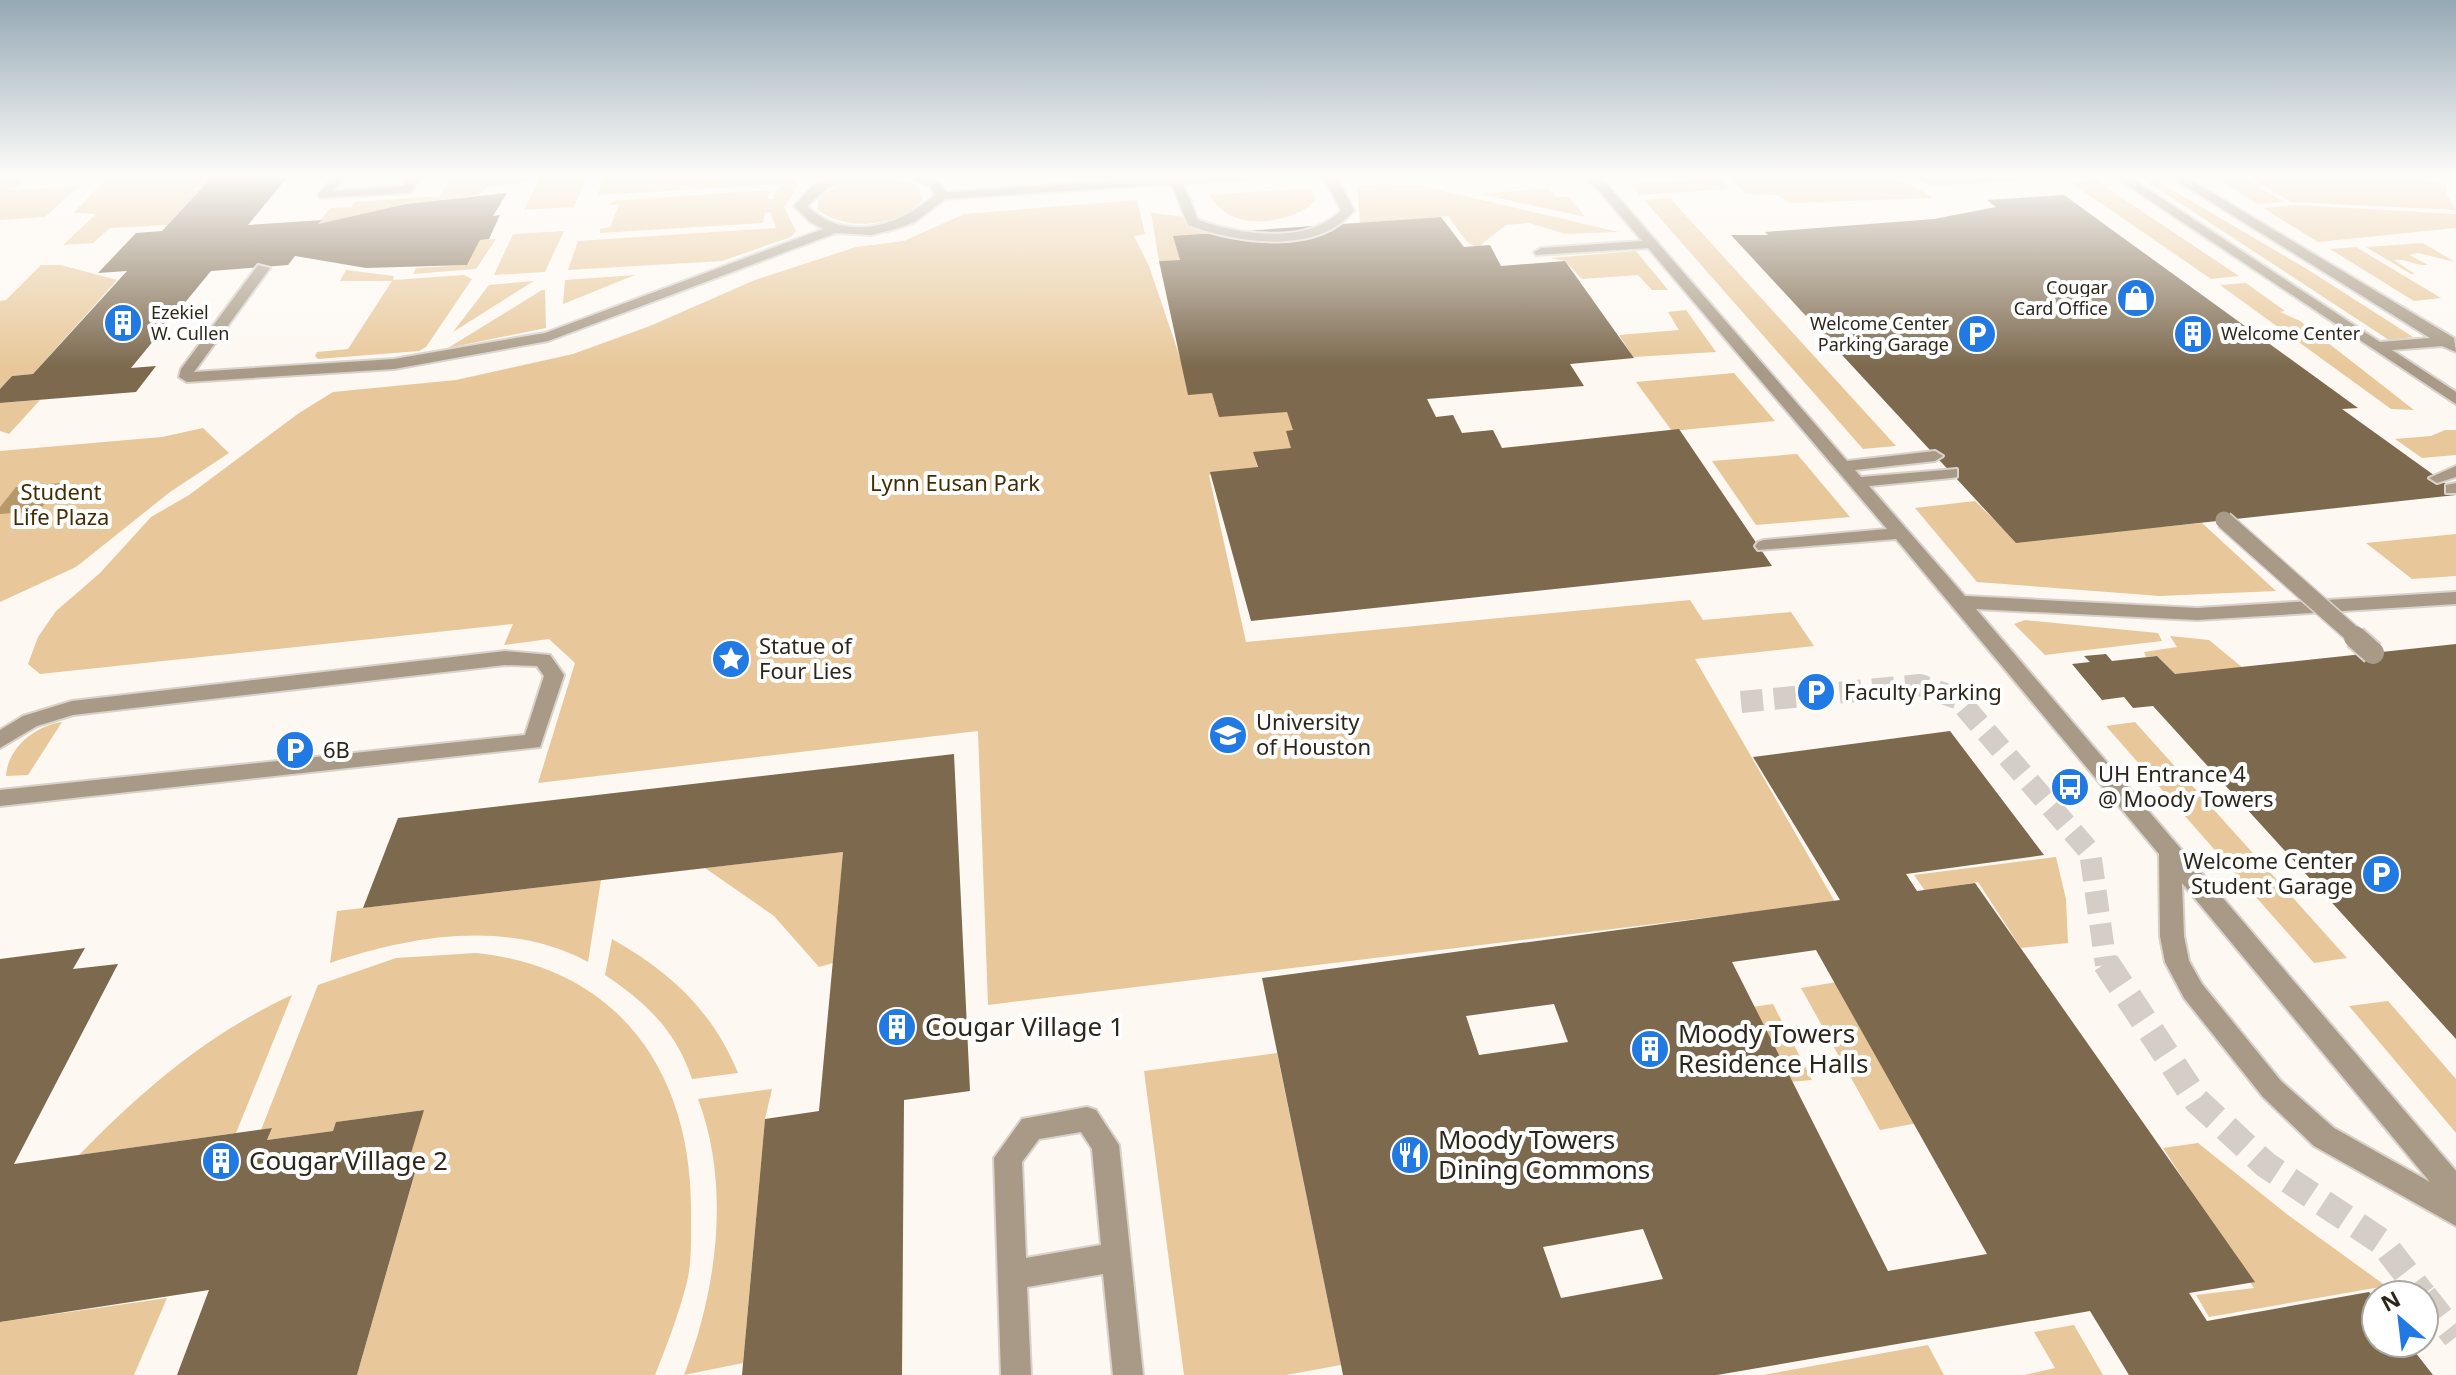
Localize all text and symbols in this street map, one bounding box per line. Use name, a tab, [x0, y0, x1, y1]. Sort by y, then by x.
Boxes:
place label: Cougar Card Office	[2014, 275, 2109, 320]
shop icon: Cougar Card Office	[2115, 277, 2157, 319]
place label: Ezekiel W. Cullen	[151, 300, 229, 345]
building icon: Ezekiel W. Cullen	[102, 302, 144, 344]
place label: Welcome Center Parking Garage	[1810, 311, 1950, 356]
parking icon: Welcome Center Parking Garage	[1956, 313, 1998, 355]
building icon: Welcome Center	[2172, 313, 2214, 355]
place label: Welcome Center	[2221, 321, 2361, 345]
park label: Lynn Eusan Park	[870, 467, 1040, 497]
park label: Student Life Plaza	[13, 476, 109, 531]
place label: Statue of Four Lies	[759, 630, 853, 685]
place icon: Statue of Four Lies	[710, 638, 752, 680]
parking icon: Faculty Parking	[1795, 671, 1837, 713]
place label: Faculty Parking	[1844, 676, 2002, 706]
place label: University of Houston	[1256, 706, 1371, 761]
school or university icon: University of Houston	[1207, 714, 1249, 756]
parking icon: 6B	[274, 729, 316, 771]
place label: 6B	[323, 734, 350, 764]
place label: UH Entrance 4 @ Moody Towers	[2098, 758, 2273, 813]
bus stop icon: UH Entrance 4 @ Moody Towers	[2049, 766, 2091, 808]
place label: Welcome Center Student Garage	[2183, 845, 2353, 900]
parking icon: Welcome Center Student Garage	[2360, 853, 2402, 895]
building icon: Cougar Village 1	[876, 1006, 918, 1048]
place label: Cougar Village 1	[925, 1008, 1124, 1044]
place label: Moody Towers Residence Halls	[1678, 1015, 1868, 1081]
building icon: Moody Towers Residence Halls	[1629, 1028, 1671, 1070]
place label: Moody Towers Dining Commons	[1438, 1121, 1650, 1187]
restaurant icon: Moody Towers Dining Commons	[1389, 1134, 1431, 1176]
building icon: Cougar Village 2	[200, 1140, 242, 1182]
place label: Cougar Village 2	[249, 1142, 448, 1178]
north arrow	[2360, 1279, 2440, 1359]
text: N	[2375, 1283, 2405, 1318]

